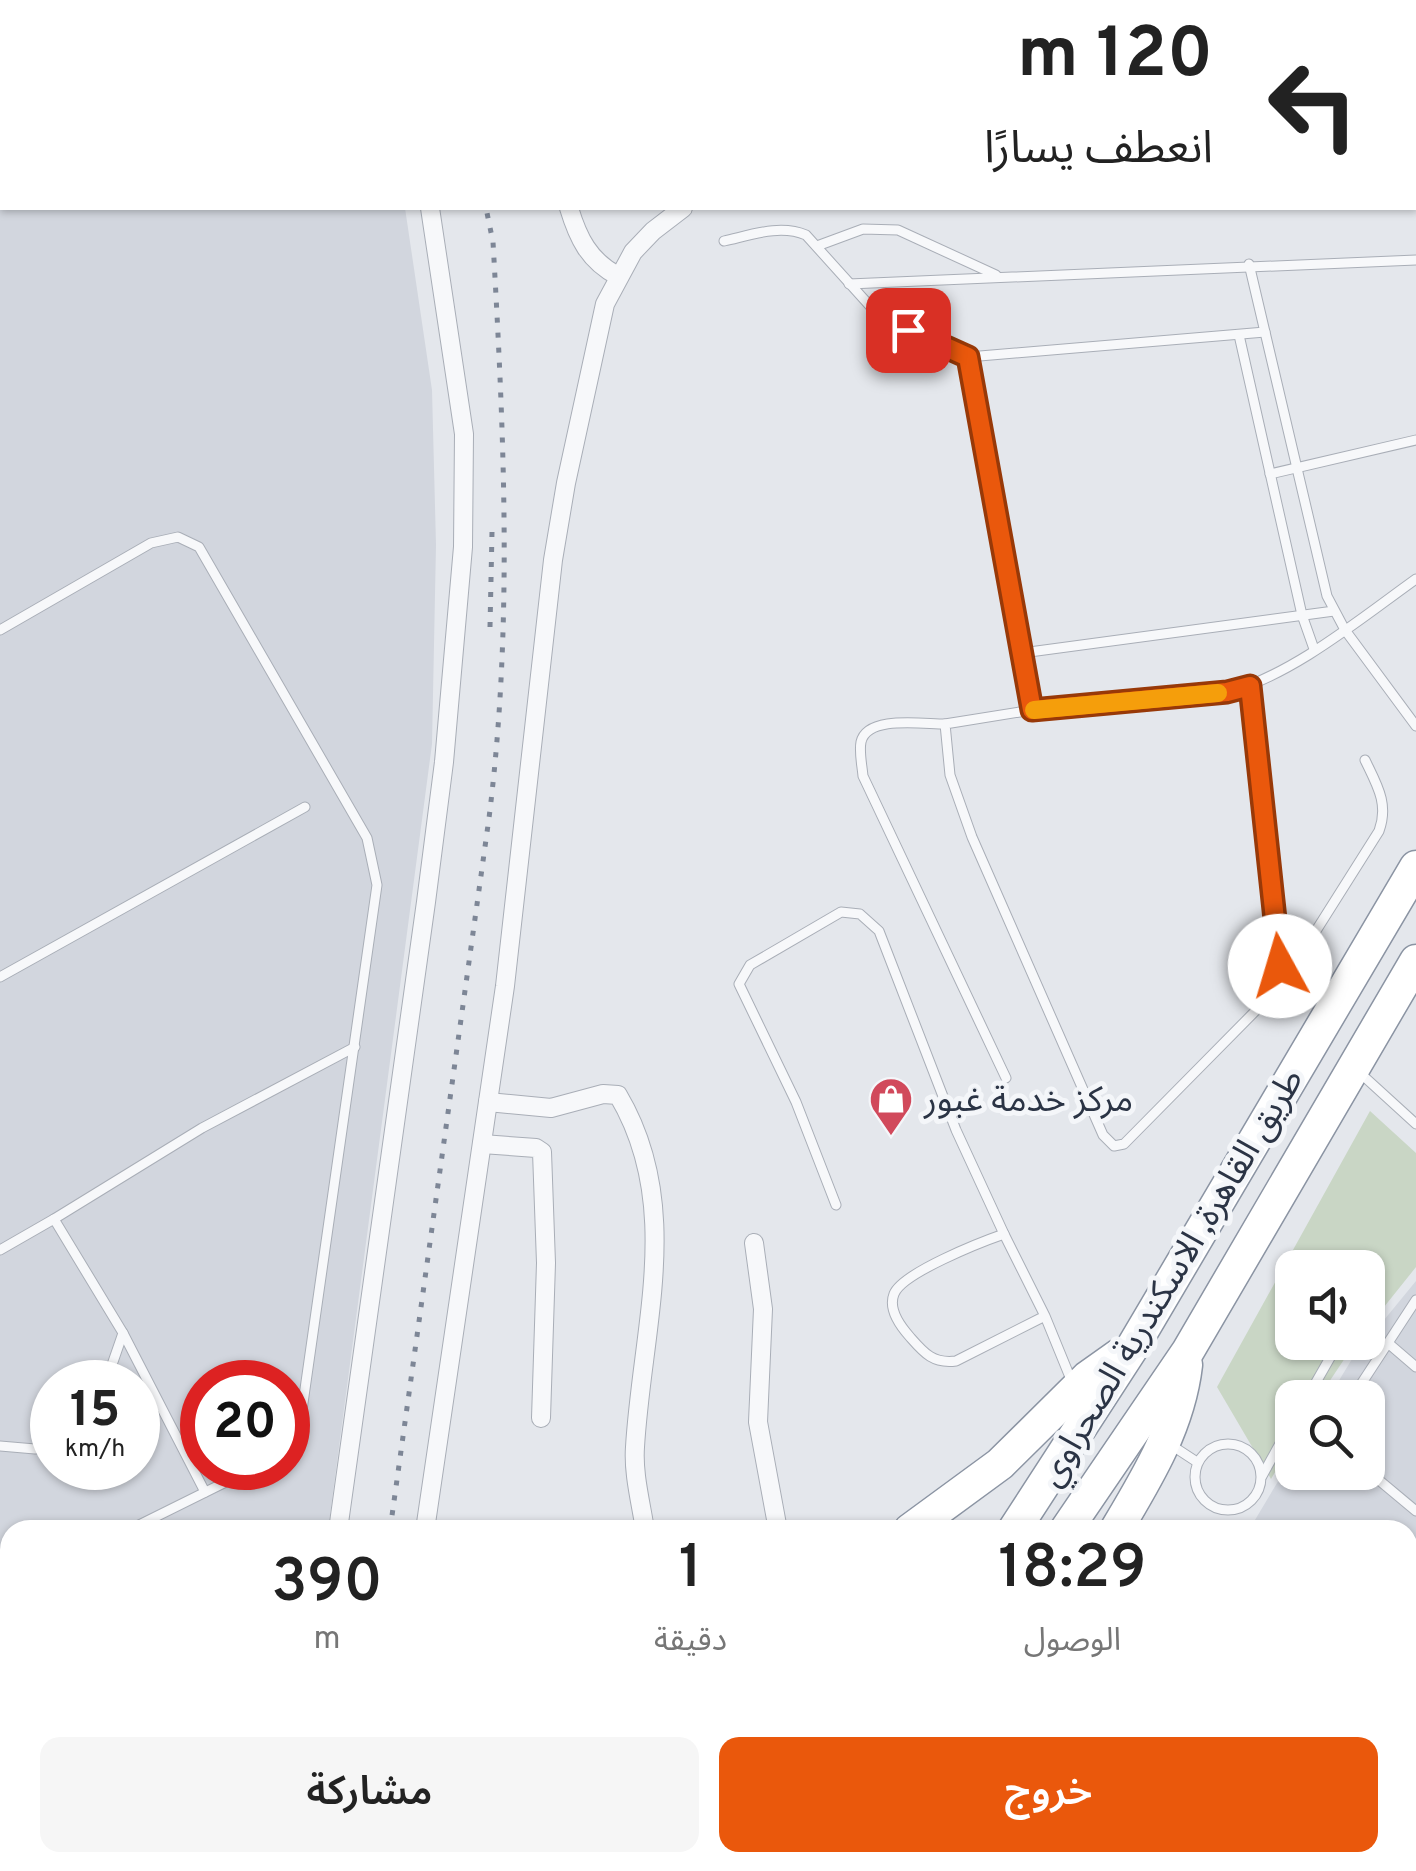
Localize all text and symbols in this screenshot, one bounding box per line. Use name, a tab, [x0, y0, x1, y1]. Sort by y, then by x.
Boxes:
text: 120 m	[1017, 13, 1213, 102]
icon: left	[1248, 40, 1378, 170]
text: انعطف يسارًا	[984, 122, 1213, 179]
pin	[866, 288, 951, 373]
icon: arrive	[881, 303, 936, 358]
position arrow	[1228, 914, 1332, 1018]
street label: طريق القاهرة, الاسكندرية الصحراوي	[1030, 1062, 1317, 1497]
shop icon: مركز خدمة غبور	[868, 1076, 914, 1137]
place label: مركز خدمة غبور	[923, 1080, 1133, 1124]
map controls	[1275, 1250, 1385, 1490]
button: sound	[1275, 1250, 1385, 1360]
speed limit sign: 20	[180, 1360, 310, 1490]
button: search	[1275, 1380, 1385, 1490]
text: 15	[70, 1381, 120, 1444]
text: km/h	[65, 1434, 125, 1466]
text: 1	[679, 1533, 702, 1609]
text: 18:29	[998, 1533, 1147, 1609]
text: 390	[271, 1547, 383, 1623]
text: m	[313, 1620, 341, 1660]
text: دقيقة	[654, 1622, 727, 1662]
text: الوصول	[1024, 1622, 1121, 1662]
button: مشاركة	[40, 1737, 699, 1852]
button: خروج	[719, 1737, 1378, 1852]

